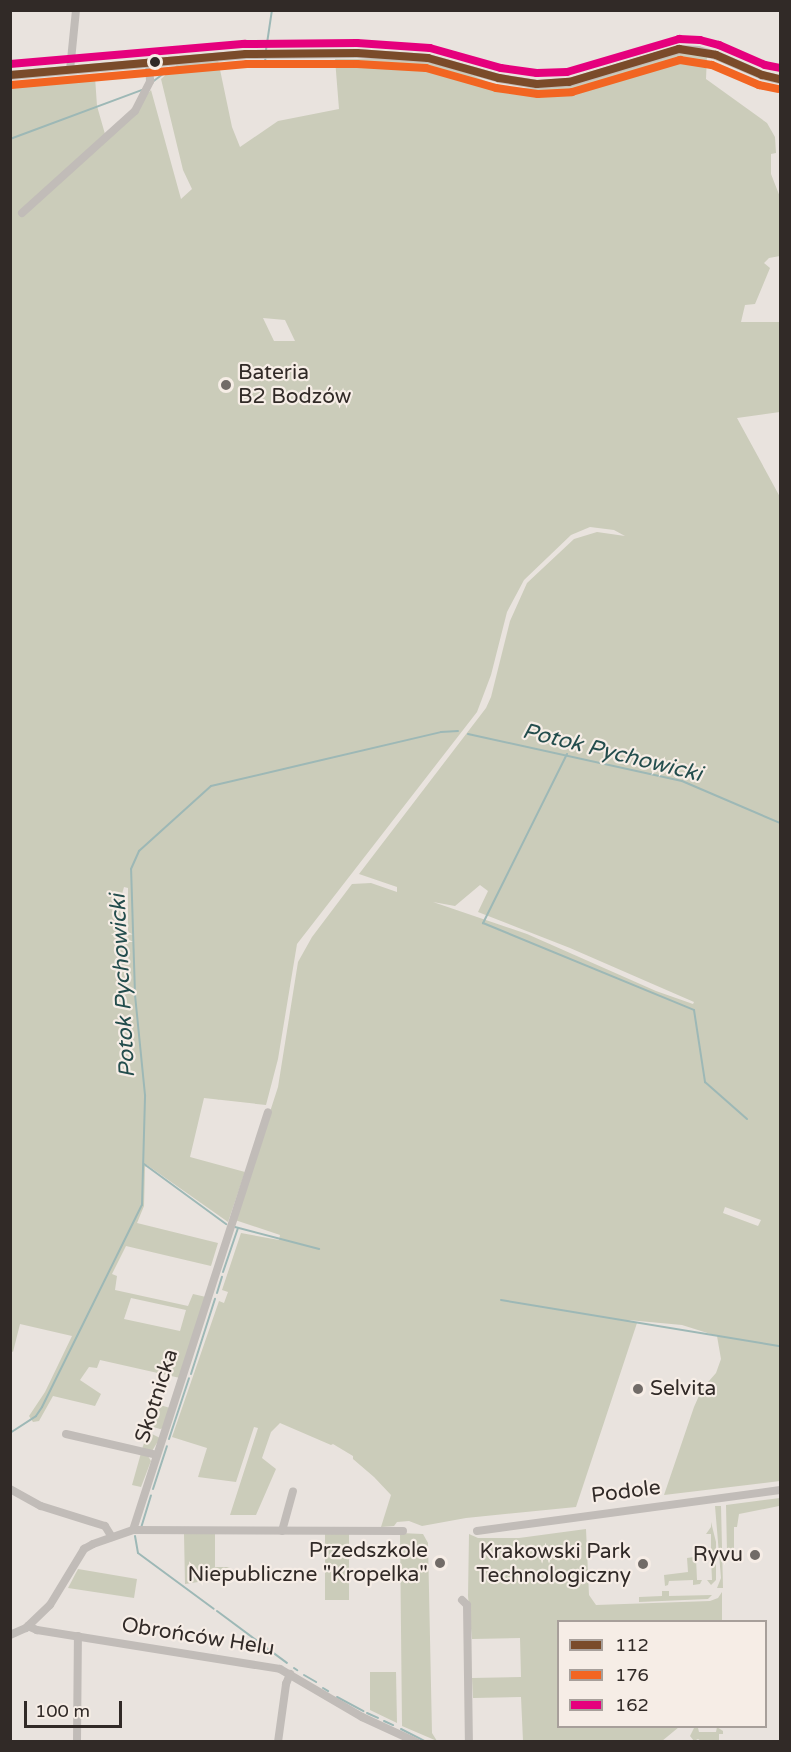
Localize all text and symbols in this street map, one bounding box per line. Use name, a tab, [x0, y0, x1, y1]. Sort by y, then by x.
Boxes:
unlabelled marker	[149, 56, 161, 68]
place label: Bateria B2 Bodzów	[238, 360, 351, 410]
marker: Bateria B2 Bodzów	[219, 378, 233, 392]
water label: Potok Pychowicki	[520, 718, 704, 788]
water label: Potok Pychowicki	[105, 893, 141, 1079]
street label: Skotnicka	[130, 1346, 184, 1446]
place label: Selvita	[650, 1376, 716, 1402]
marker: Selvita	[631, 1382, 645, 1396]
street label: Podole	[590, 1475, 662, 1509]
place label: Przedszkole Niepubliczne "Kropelka"	[187, 1538, 428, 1588]
place label: Krakowski Park Technologiczny	[476, 1539, 631, 1589]
place label: Ryvu	[693, 1542, 743, 1568]
marker: Ryvu	[748, 1548, 762, 1562]
marker: Przedszkole Niepubliczne "Kropelka"	[433, 1556, 447, 1570]
marker: Krakowski Park Technologiczny	[636, 1557, 650, 1571]
street label: Obrońców Helu	[120, 1612, 276, 1662]
legend	[557, 1620, 767, 1728]
text: 112	[615, 1634, 649, 1656]
text: 176	[615, 1664, 649, 1686]
scale bar	[27, 1689, 124, 1727]
text: 162	[615, 1694, 649, 1716]
text: 100 m	[35, 1700, 90, 1722]

